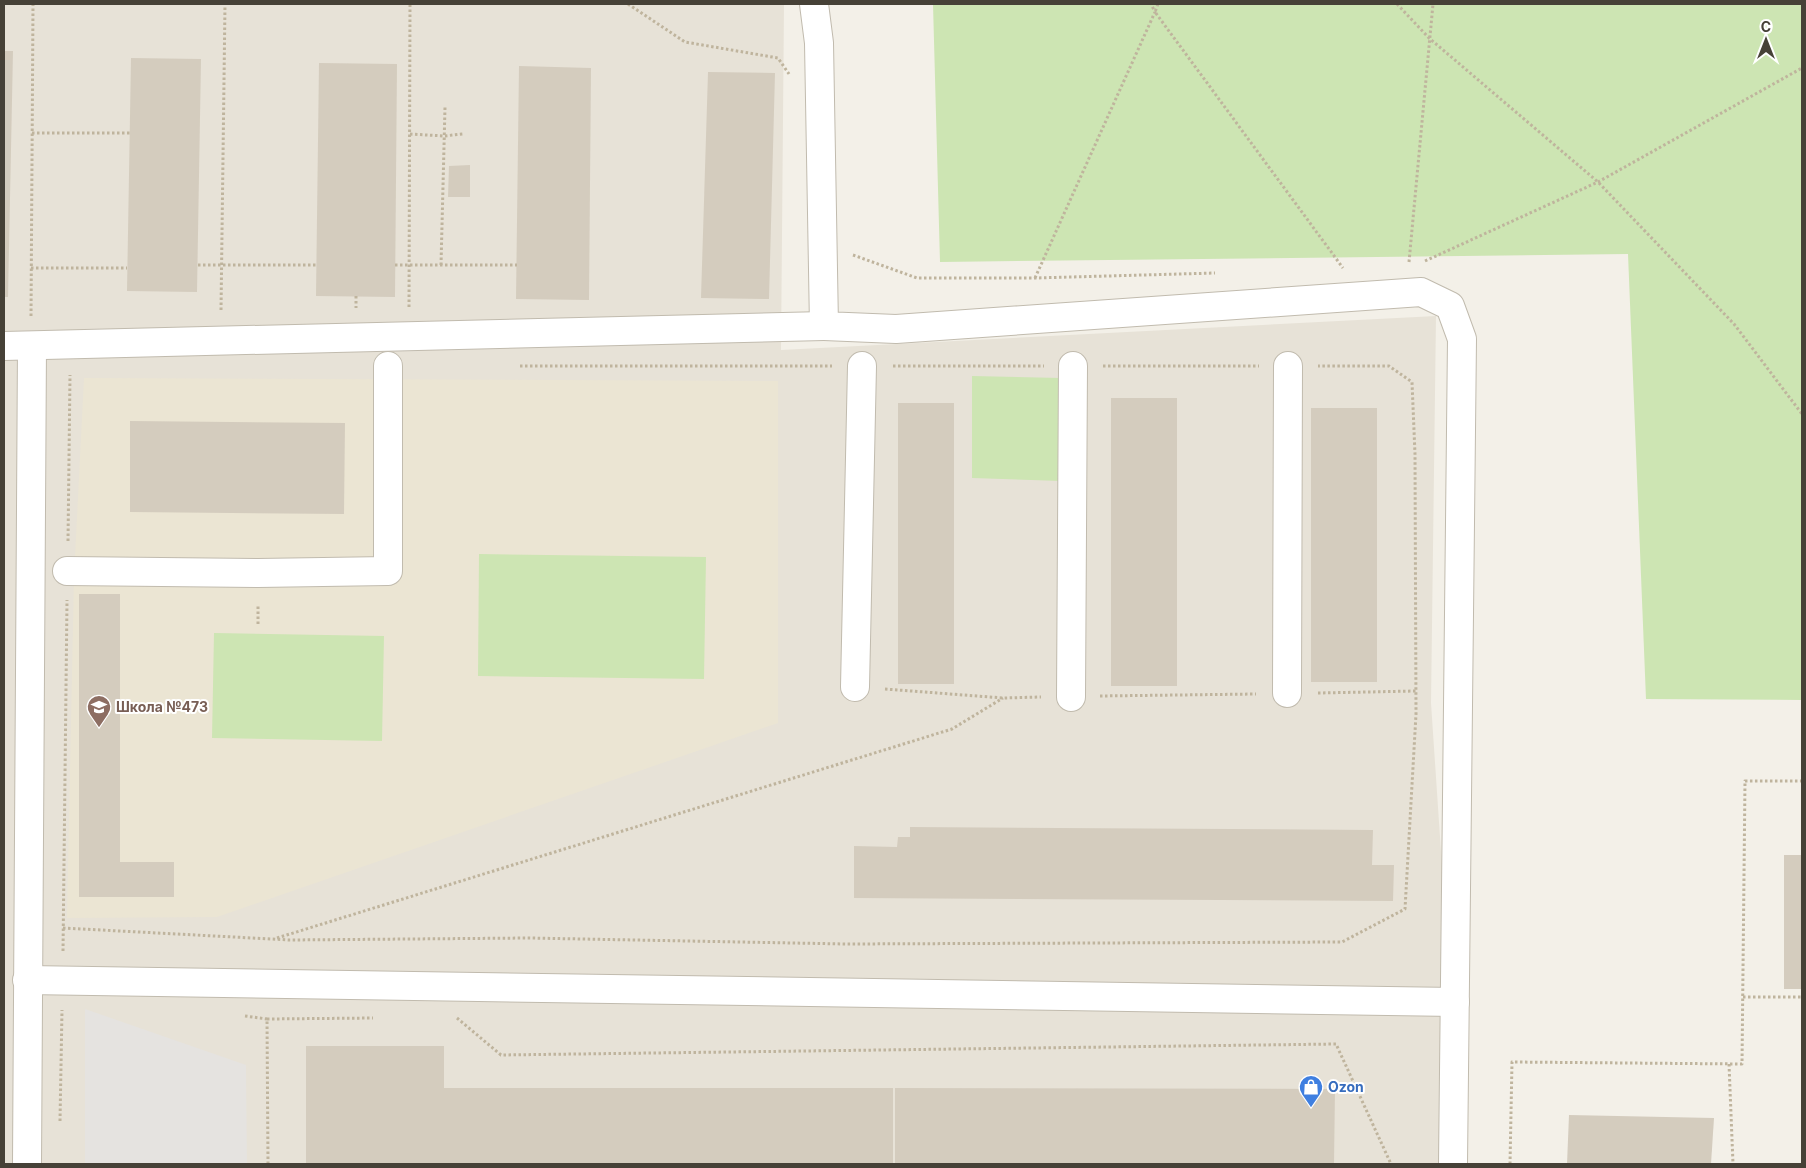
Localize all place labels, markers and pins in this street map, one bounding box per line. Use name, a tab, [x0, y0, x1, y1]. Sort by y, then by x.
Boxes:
school or university icon: Школа №473	[86, 694, 112, 728]
place label: Школа №473	[116, 698, 208, 715]
shop icon: Ozon	[1298, 1074, 1324, 1108]
place label: Ozon	[1328, 1078, 1364, 1095]

